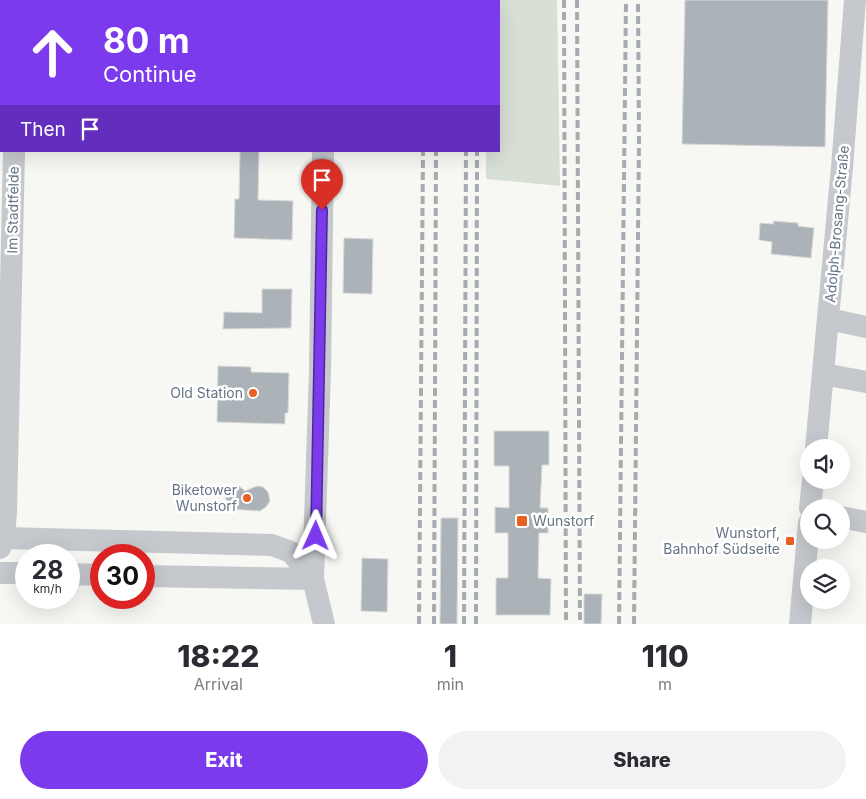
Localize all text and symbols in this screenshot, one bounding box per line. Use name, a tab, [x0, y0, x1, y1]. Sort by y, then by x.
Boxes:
text: 80 m	[103, 19, 190, 61]
icon: ahead	[20, 20, 85, 85]
text: Continue	[103, 61, 197, 87]
icon: arrive	[76, 115, 104, 143]
text: Then	[20, 118, 66, 141]
street label: Adolph-Brosang-Straße	[821, 145, 852, 303]
pin	[301, 159, 343, 210]
street label: Im Stadtfelde	[3, 166, 22, 254]
icon: arrive	[308, 166, 336, 194]
place label: Old Station	[170, 384, 243, 401]
marker: Old Station	[247, 387, 259, 399]
map controls	[800, 439, 850, 609]
button: sound	[800, 439, 850, 489]
place label: Biketower Wunstorf	[172, 481, 237, 514]
marker: Biketower Wunstorf	[241, 492, 253, 504]
button: search	[800, 499, 850, 549]
position arrow	[289, 509, 341, 561]
place label: Wunstorf	[533, 512, 594, 529]
marker: Wunstorf	[515, 514, 529, 528]
place label: Wunstorf, Bahnhof Südseite	[663, 524, 780, 557]
marker: Wunstorf, Bahnhof Südseite	[784, 535, 796, 547]
speed limit sign: 30	[90, 544, 155, 609]
text: 28	[31, 555, 64, 585]
button: layers	[800, 559, 850, 609]
text: km/h	[33, 581, 62, 596]
text: 18:22	[177, 638, 259, 674]
text: 1	[444, 638, 457, 674]
text: 110	[641, 638, 689, 674]
text: Arrival	[194, 674, 243, 694]
text: min	[437, 674, 464, 694]
text: m	[658, 674, 672, 694]
button: Exit	[20, 731, 428, 789]
button: Share	[438, 731, 846, 789]

